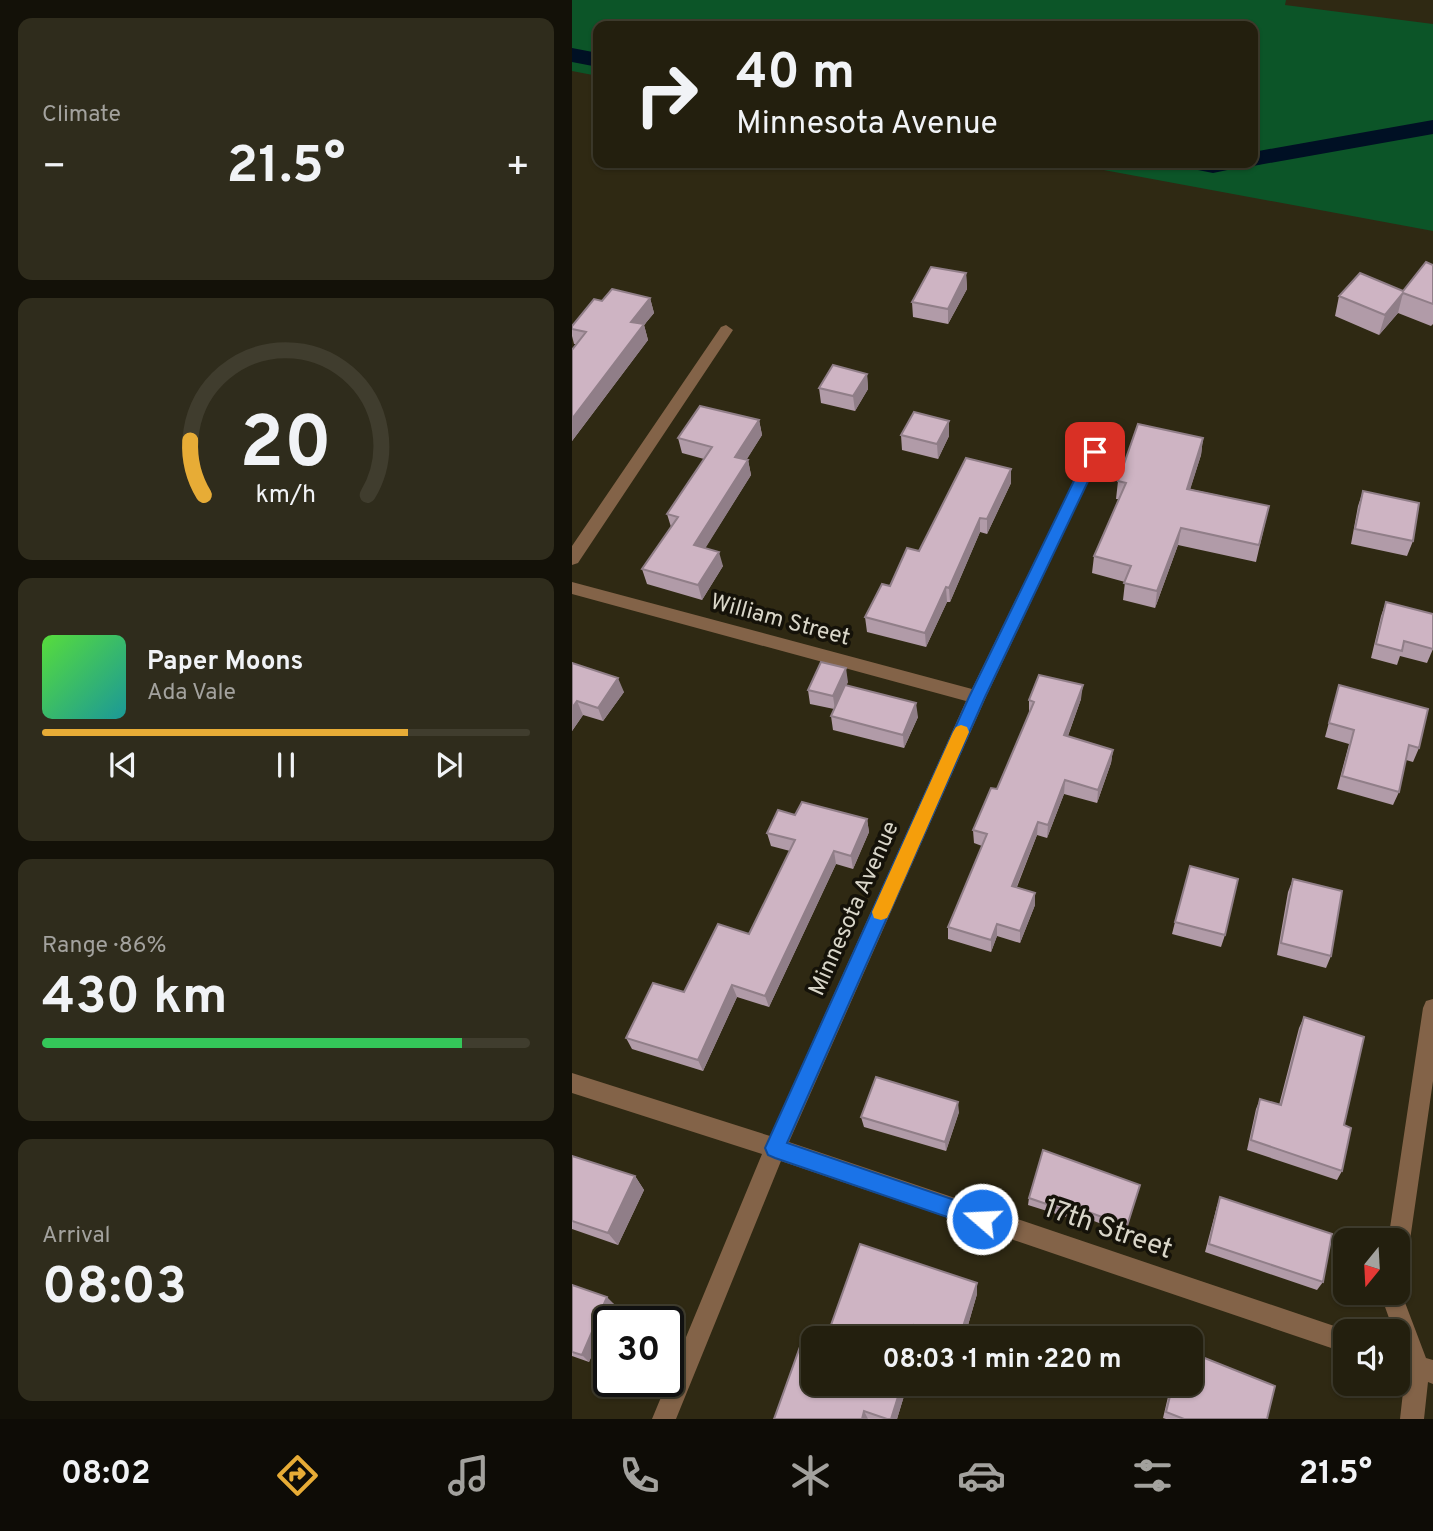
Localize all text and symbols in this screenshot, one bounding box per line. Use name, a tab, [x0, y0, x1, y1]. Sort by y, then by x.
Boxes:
text: 40 m	[736, 44, 855, 106]
icon: right	[621, 49, 712, 140]
text: Climate	[42, 101, 121, 130]
text: Minnesota Avenue	[736, 105, 998, 145]
text: 21.5°	[227, 135, 345, 201]
text: −	[42, 144, 67, 193]
text: +	[505, 144, 530, 193]
text: 20	[240, 402, 332, 494]
pin	[1065, 422, 1125, 482]
icon: arrive	[1076, 433, 1114, 471]
text: km/h	[256, 480, 316, 512]
street label: William Street	[707, 588, 853, 654]
text: Paper Moons	[147, 646, 303, 679]
text: Ada Vale	[147, 679, 236, 708]
icon: previous	[104, 746, 142, 784]
icon: pause	[267, 746, 305, 784]
icon: next	[430, 746, 468, 784]
street label: Minnesota Avenue	[803, 817, 907, 1001]
text: Range · 86%	[42, 932, 167, 961]
text: 430 km	[42, 966, 228, 1032]
position arrow	[945, 1182, 1019, 1256]
street label: 17th Street	[1039, 1191, 1177, 1269]
text: Arrival	[42, 1222, 111, 1251]
north arrow	[1333, 1228, 1410, 1306]
map controls	[1333, 1228, 1410, 1396]
text: 08:03	[42, 1256, 187, 1322]
speed limit sign: 30	[593, 1306, 684, 1397]
button: sound	[1333, 1319, 1410, 1396]
text: 08:03 · 1 min · 220 m	[882, 1344, 1122, 1377]
icon: directions	[273, 1451, 322, 1500]
icon: music	[444, 1451, 493, 1500]
icon: phone	[615, 1451, 664, 1500]
icon: climate	[786, 1451, 835, 1500]
icon: car	[957, 1451, 1006, 1500]
icon: filters	[1128, 1451, 1177, 1500]
text: 08:02	[61, 1455, 151, 1495]
text: 21.5°	[1299, 1455, 1372, 1495]

